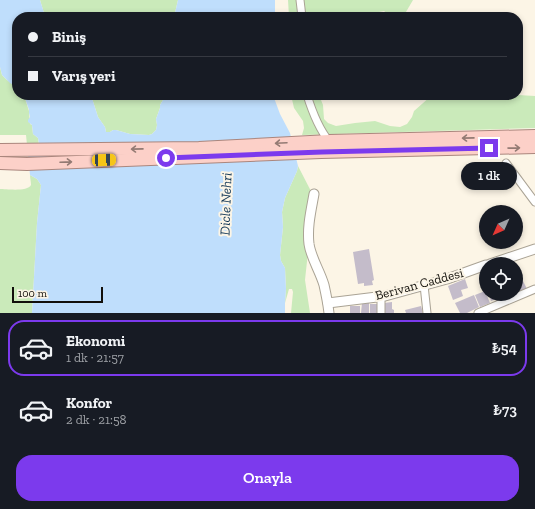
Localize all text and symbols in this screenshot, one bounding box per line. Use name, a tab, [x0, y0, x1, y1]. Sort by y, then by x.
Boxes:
text: Biniş	[52, 28, 86, 46]
text: Varış yeri	[52, 67, 115, 85]
one-way arrow	[462, 134, 475, 141]
route end	[480, 139, 498, 157]
one-way arrow	[275, 140, 288, 147]
one-way arrow	[507, 144, 520, 152]
one-way arrow	[131, 145, 144, 153]
route start	[157, 149, 175, 167]
car	[92, 154, 116, 166]
one-way arrow	[59, 158, 72, 166]
callout: 1 dk	[461, 162, 517, 190]
text: 1 dk	[478, 168, 500, 183]
water label: Dicle Nehri	[216, 172, 236, 236]
north arrow	[479, 205, 523, 249]
map controls	[479, 205, 523, 301]
button: locate	[479, 257, 523, 301]
street label: Berivan Caddesi	[373, 265, 465, 303]
scale bar	[12, 285, 103, 304]
text: 100 m	[18, 287, 47, 300]
icon: car	[18, 330, 54, 366]
text: Ekonomi	[66, 332, 125, 350]
text: ₺54	[492, 339, 517, 357]
text: 1 dk · 21:57	[66, 350, 124, 365]
icon: car	[18, 392, 54, 428]
text: Konfor	[66, 394, 112, 412]
text: ₺73	[493, 401, 517, 419]
text: 2 dk · 21:58	[66, 412, 127, 427]
button: Onayla	[16, 455, 519, 501]

